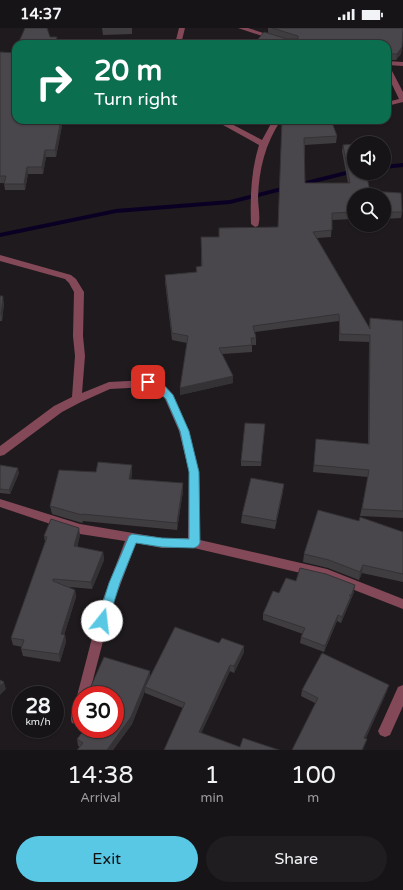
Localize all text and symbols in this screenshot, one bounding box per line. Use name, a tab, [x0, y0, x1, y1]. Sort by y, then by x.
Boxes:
text: 14:37	[20, 5, 62, 23]
text: 20 m	[94, 54, 162, 88]
icon: right	[28, 56, 80, 108]
text: Turn right	[94, 88, 178, 110]
map controls	[347, 136, 391, 232]
button: sound	[347, 136, 391, 180]
button: search	[347, 188, 391, 232]
pin	[131, 365, 165, 399]
icon: arrive	[137, 371, 159, 393]
position arrow	[81, 600, 123, 642]
speed limit sign: 30	[72, 686, 124, 738]
text: 28	[25, 695, 51, 719]
text: km/h	[25, 716, 51, 728]
text: 14:38	[67, 761, 134, 790]
text: 1	[205, 761, 220, 790]
text: 100	[291, 761, 336, 790]
text: Arrival	[80, 790, 120, 806]
text: min	[201, 790, 224, 806]
text: m	[307, 790, 319, 806]
button: Exit	[16, 836, 198, 882]
button: Share	[206, 836, 387, 882]

